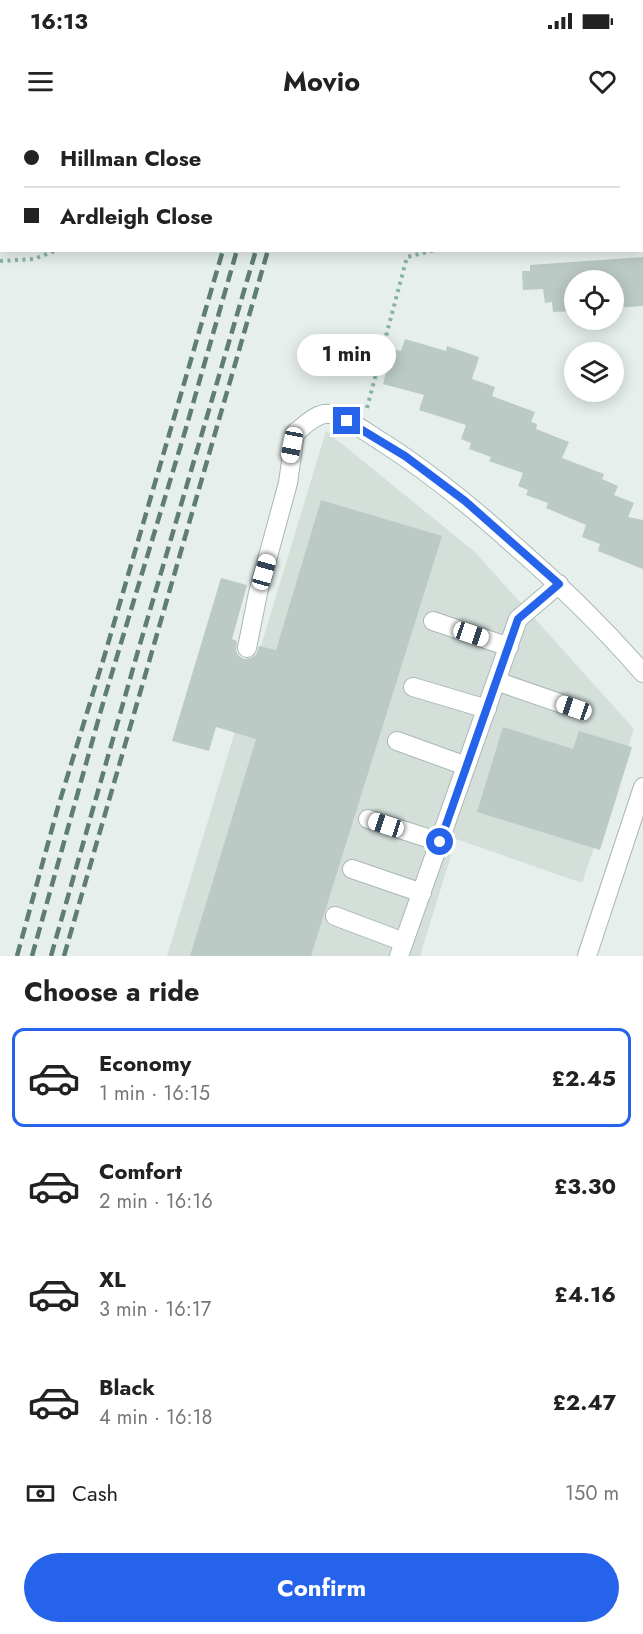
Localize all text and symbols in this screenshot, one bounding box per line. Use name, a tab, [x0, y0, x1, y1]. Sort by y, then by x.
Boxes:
text: 16:13	[30, 5, 88, 37]
text: Movio	[283, 62, 360, 101]
icon: menu	[24, 65, 57, 98]
icon: heart	[586, 65, 619, 98]
text: Hillman Close	[60, 142, 201, 174]
text: Ardleigh Close	[60, 200, 213, 232]
map controls	[564, 270, 624, 402]
button: locate	[564, 270, 624, 330]
callout: 1 min	[298, 334, 397, 376]
text: 1 min	[322, 340, 371, 369]
button: layers	[564, 342, 624, 402]
route end	[333, 407, 360, 434]
car	[280, 426, 304, 464]
car	[250, 552, 278, 592]
car	[451, 620, 491, 648]
car	[554, 694, 594, 722]
car	[366, 811, 406, 839]
route start	[426, 828, 453, 855]
text: Choose a ride	[24, 972, 199, 1011]
text: Economy	[99, 1047, 191, 1079]
icon: car	[27, 1051, 81, 1105]
text: £2.45	[551, 1062, 616, 1094]
text: 1 min · 16:15	[99, 1079, 210, 1108]
text: Comfort	[99, 1155, 182, 1187]
icon: car	[27, 1159, 81, 1213]
text: £3.30	[554, 1170, 616, 1202]
text: 2 min · 16:16	[99, 1187, 213, 1216]
text: XL	[99, 1263, 126, 1295]
icon: car	[27, 1267, 81, 1321]
text: £4.16	[554, 1278, 616, 1310]
text: 3 min · 16:17	[99, 1295, 211, 1324]
text: Black	[99, 1371, 155, 1403]
icon: car	[27, 1375, 81, 1429]
text: £2.47	[552, 1386, 616, 1418]
text: 4 min · 16:18	[99, 1403, 212, 1432]
icon: cash	[24, 1477, 57, 1510]
text: Cash	[72, 1477, 118, 1509]
text: 150 m	[565, 1479, 619, 1508]
button: Confirm	[24, 1553, 619, 1622]

